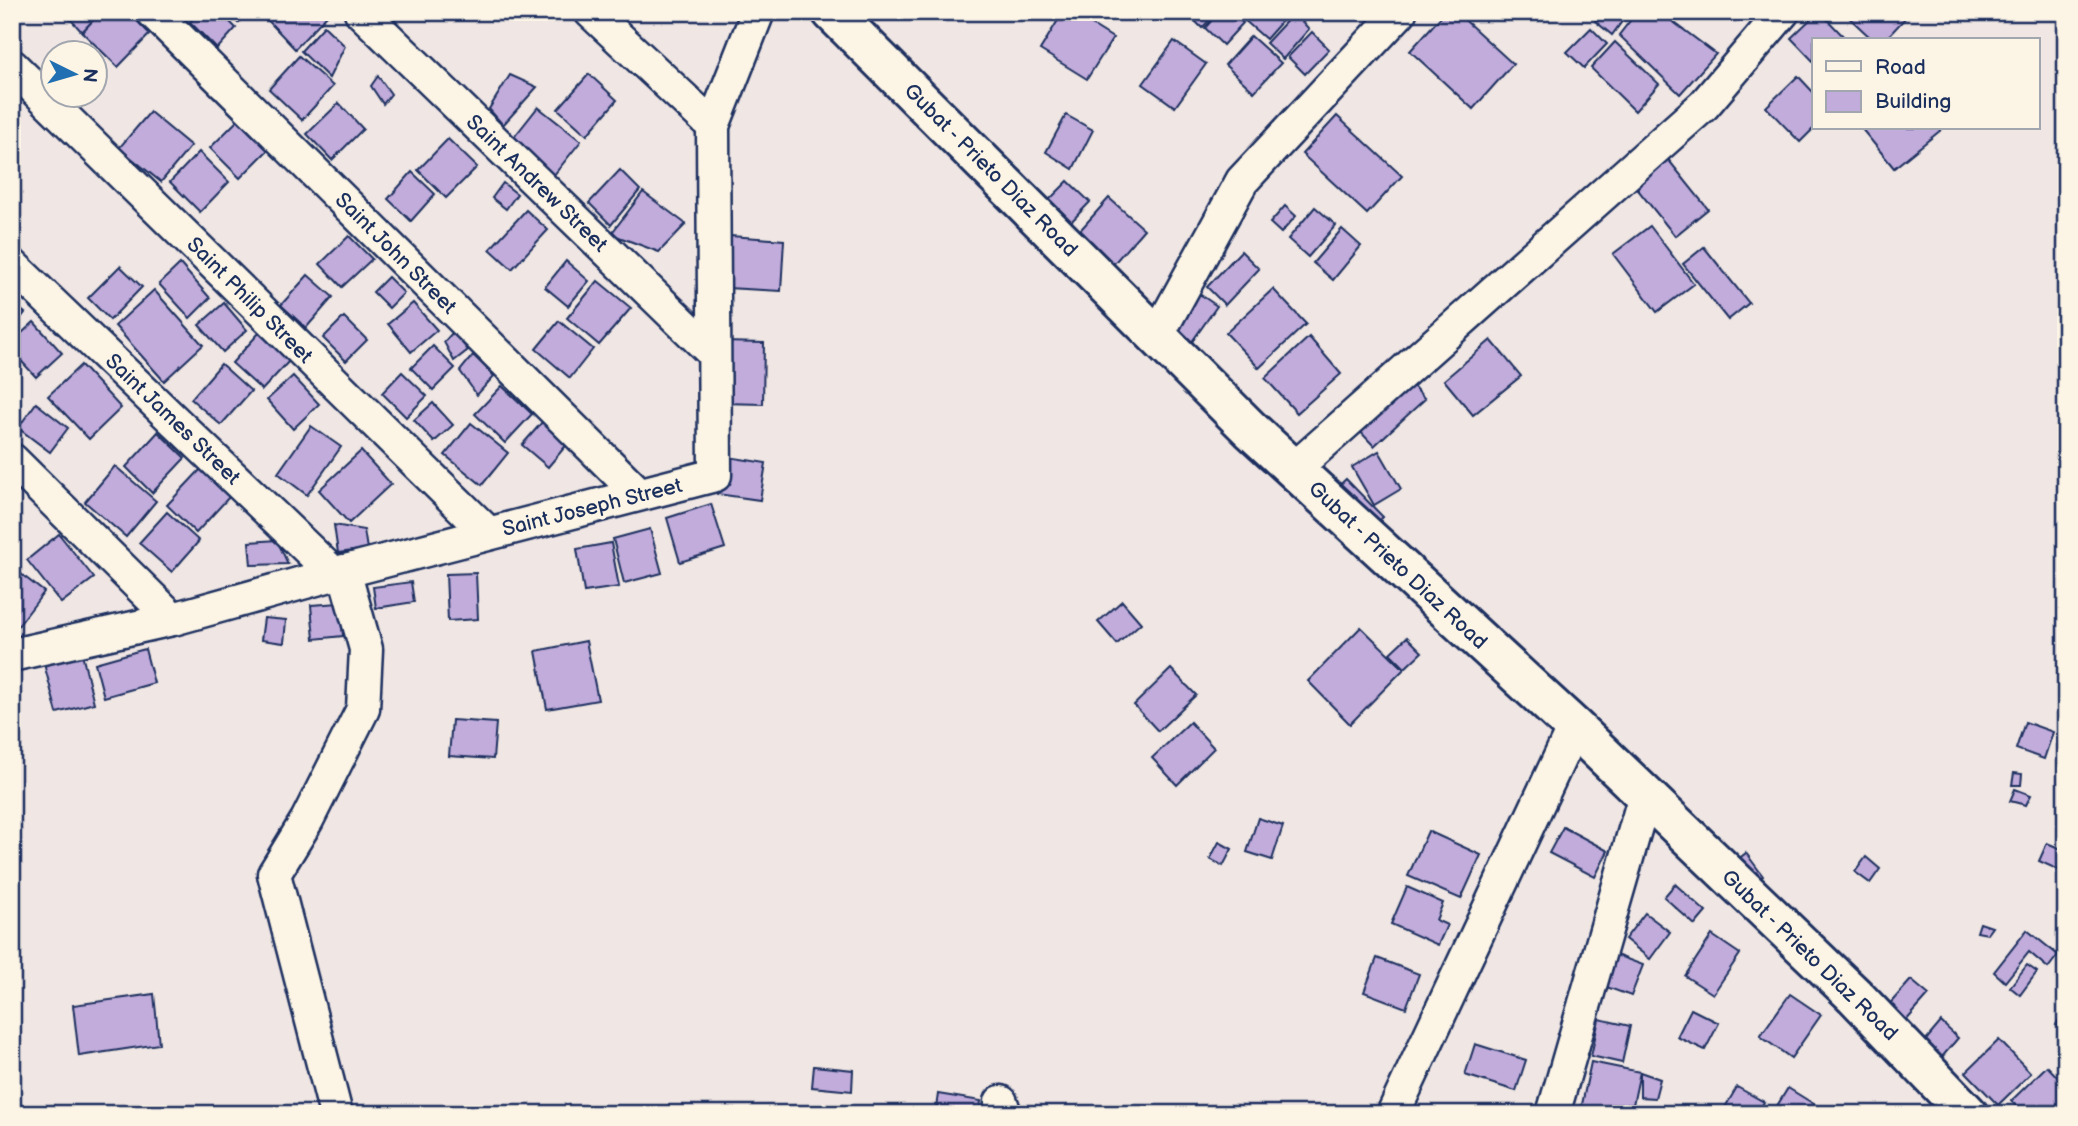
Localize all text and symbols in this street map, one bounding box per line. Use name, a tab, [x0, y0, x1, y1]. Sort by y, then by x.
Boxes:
north arrow	[38, 38, 108, 108]
legend	[1812, 38, 2039, 130]
text: Road	[1875, 55, 1926, 80]
text: N	[77, 67, 102, 83]
street label: Gubat - Prieto Diaz Road	[899, 78, 1083, 262]
text: Building	[1875, 89, 1951, 114]
street label: Saint Andrew Street	[461, 109, 613, 258]
street label: Saint John Street	[330, 188, 462, 320]
street label: Saint Philip Street	[181, 232, 318, 369]
street label: Saint James Street	[100, 349, 246, 491]
street label: Saint Joseph Street	[500, 473, 685, 542]
street label: Gubat - Prieto Diaz Road	[1303, 476, 1492, 655]
street label: Gubat - Prieto Diaz Road	[1716, 865, 1903, 1046]

